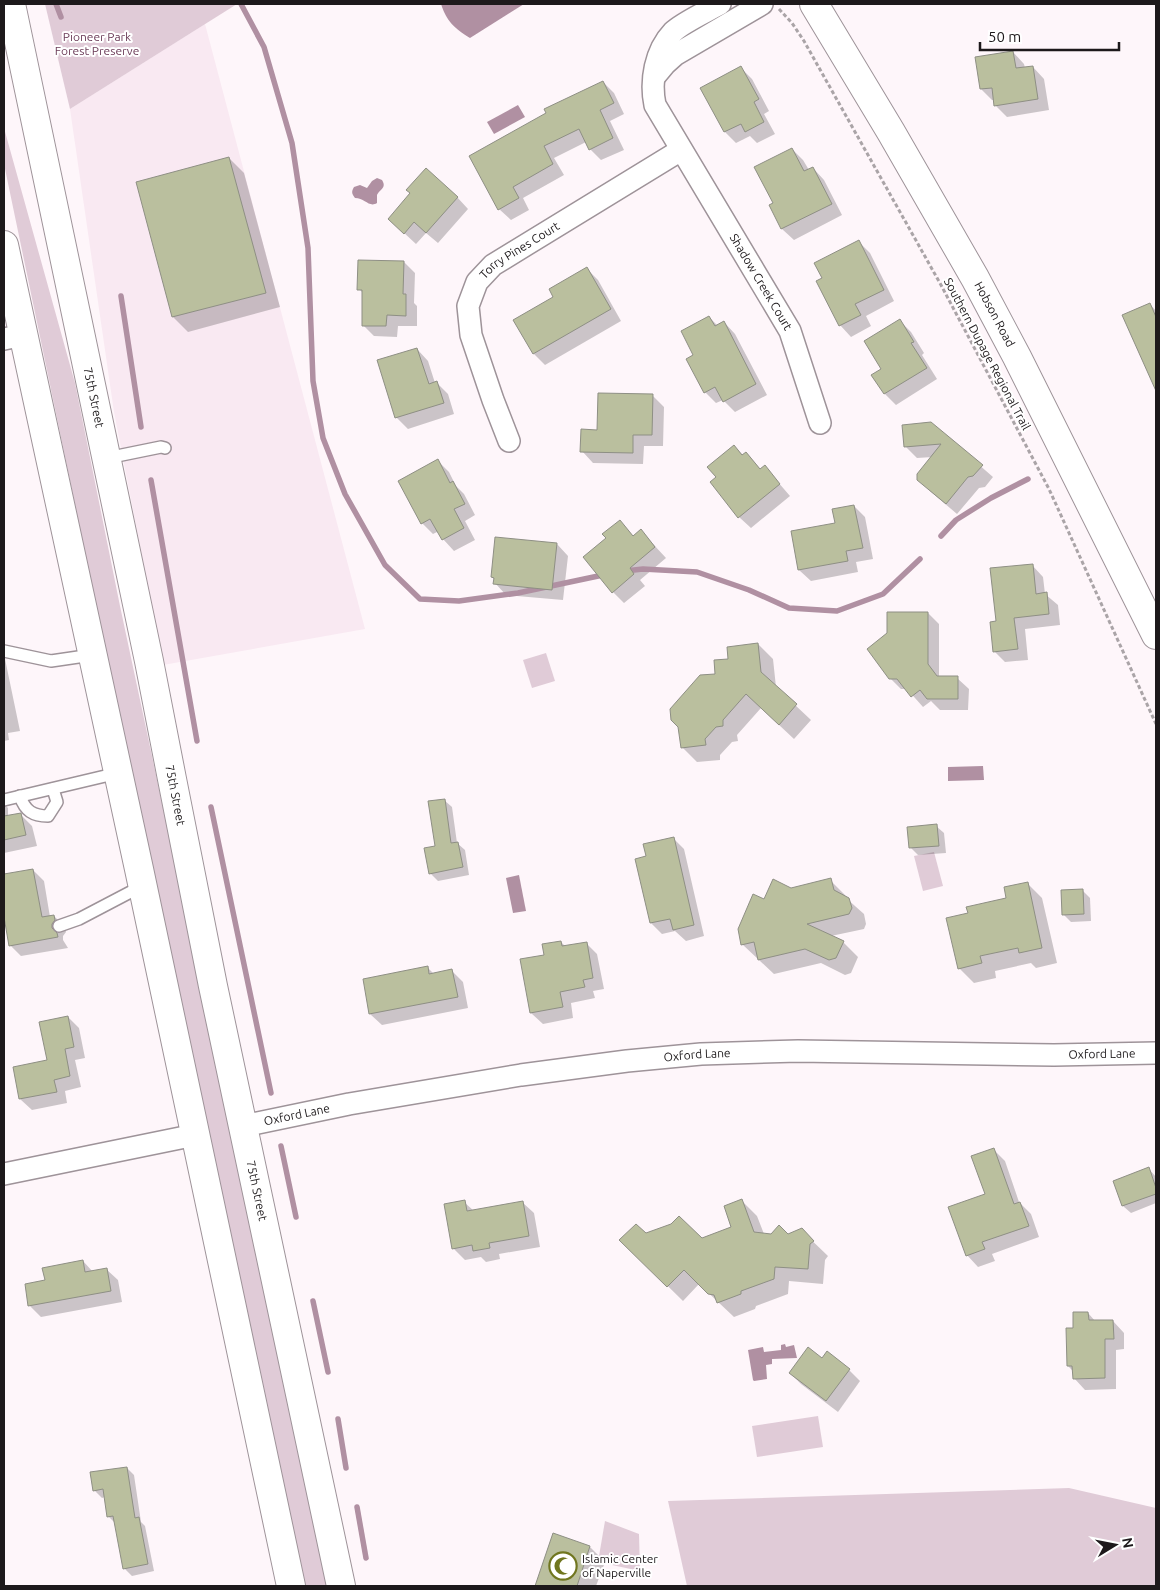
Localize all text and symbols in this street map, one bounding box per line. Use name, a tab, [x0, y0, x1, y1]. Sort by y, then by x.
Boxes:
scale bar	[980, 20, 1119, 52]
text: 50 m	[988, 28, 1021, 45]
park label: Pioneer Park Forest Preserve	[55, 30, 139, 57]
street label: Torry Pines Court	[477, 219, 562, 281]
street label: Shadow Creek Court	[727, 231, 795, 333]
street label: Southern Dupage Regional Trail	[942, 276, 1033, 432]
street label: Hobson Road	[972, 279, 1017, 349]
street label: 75th Street	[81, 366, 107, 429]
street label: 75th Street	[163, 764, 188, 827]
street label: Oxford Lane	[663, 1046, 731, 1064]
street label: Oxford Lane	[1068, 1046, 1136, 1061]
street label: Oxford Lane	[263, 1101, 331, 1128]
street label: 75th Street	[244, 1159, 270, 1222]
north arrow	[1090, 1520, 1140, 1570]
text: N	[1119, 1536, 1137, 1549]
mosque icon: Islamic Center of Naperville	[548, 1551, 578, 1581]
place label: Islamic Center of Naperville	[582, 1552, 658, 1579]

